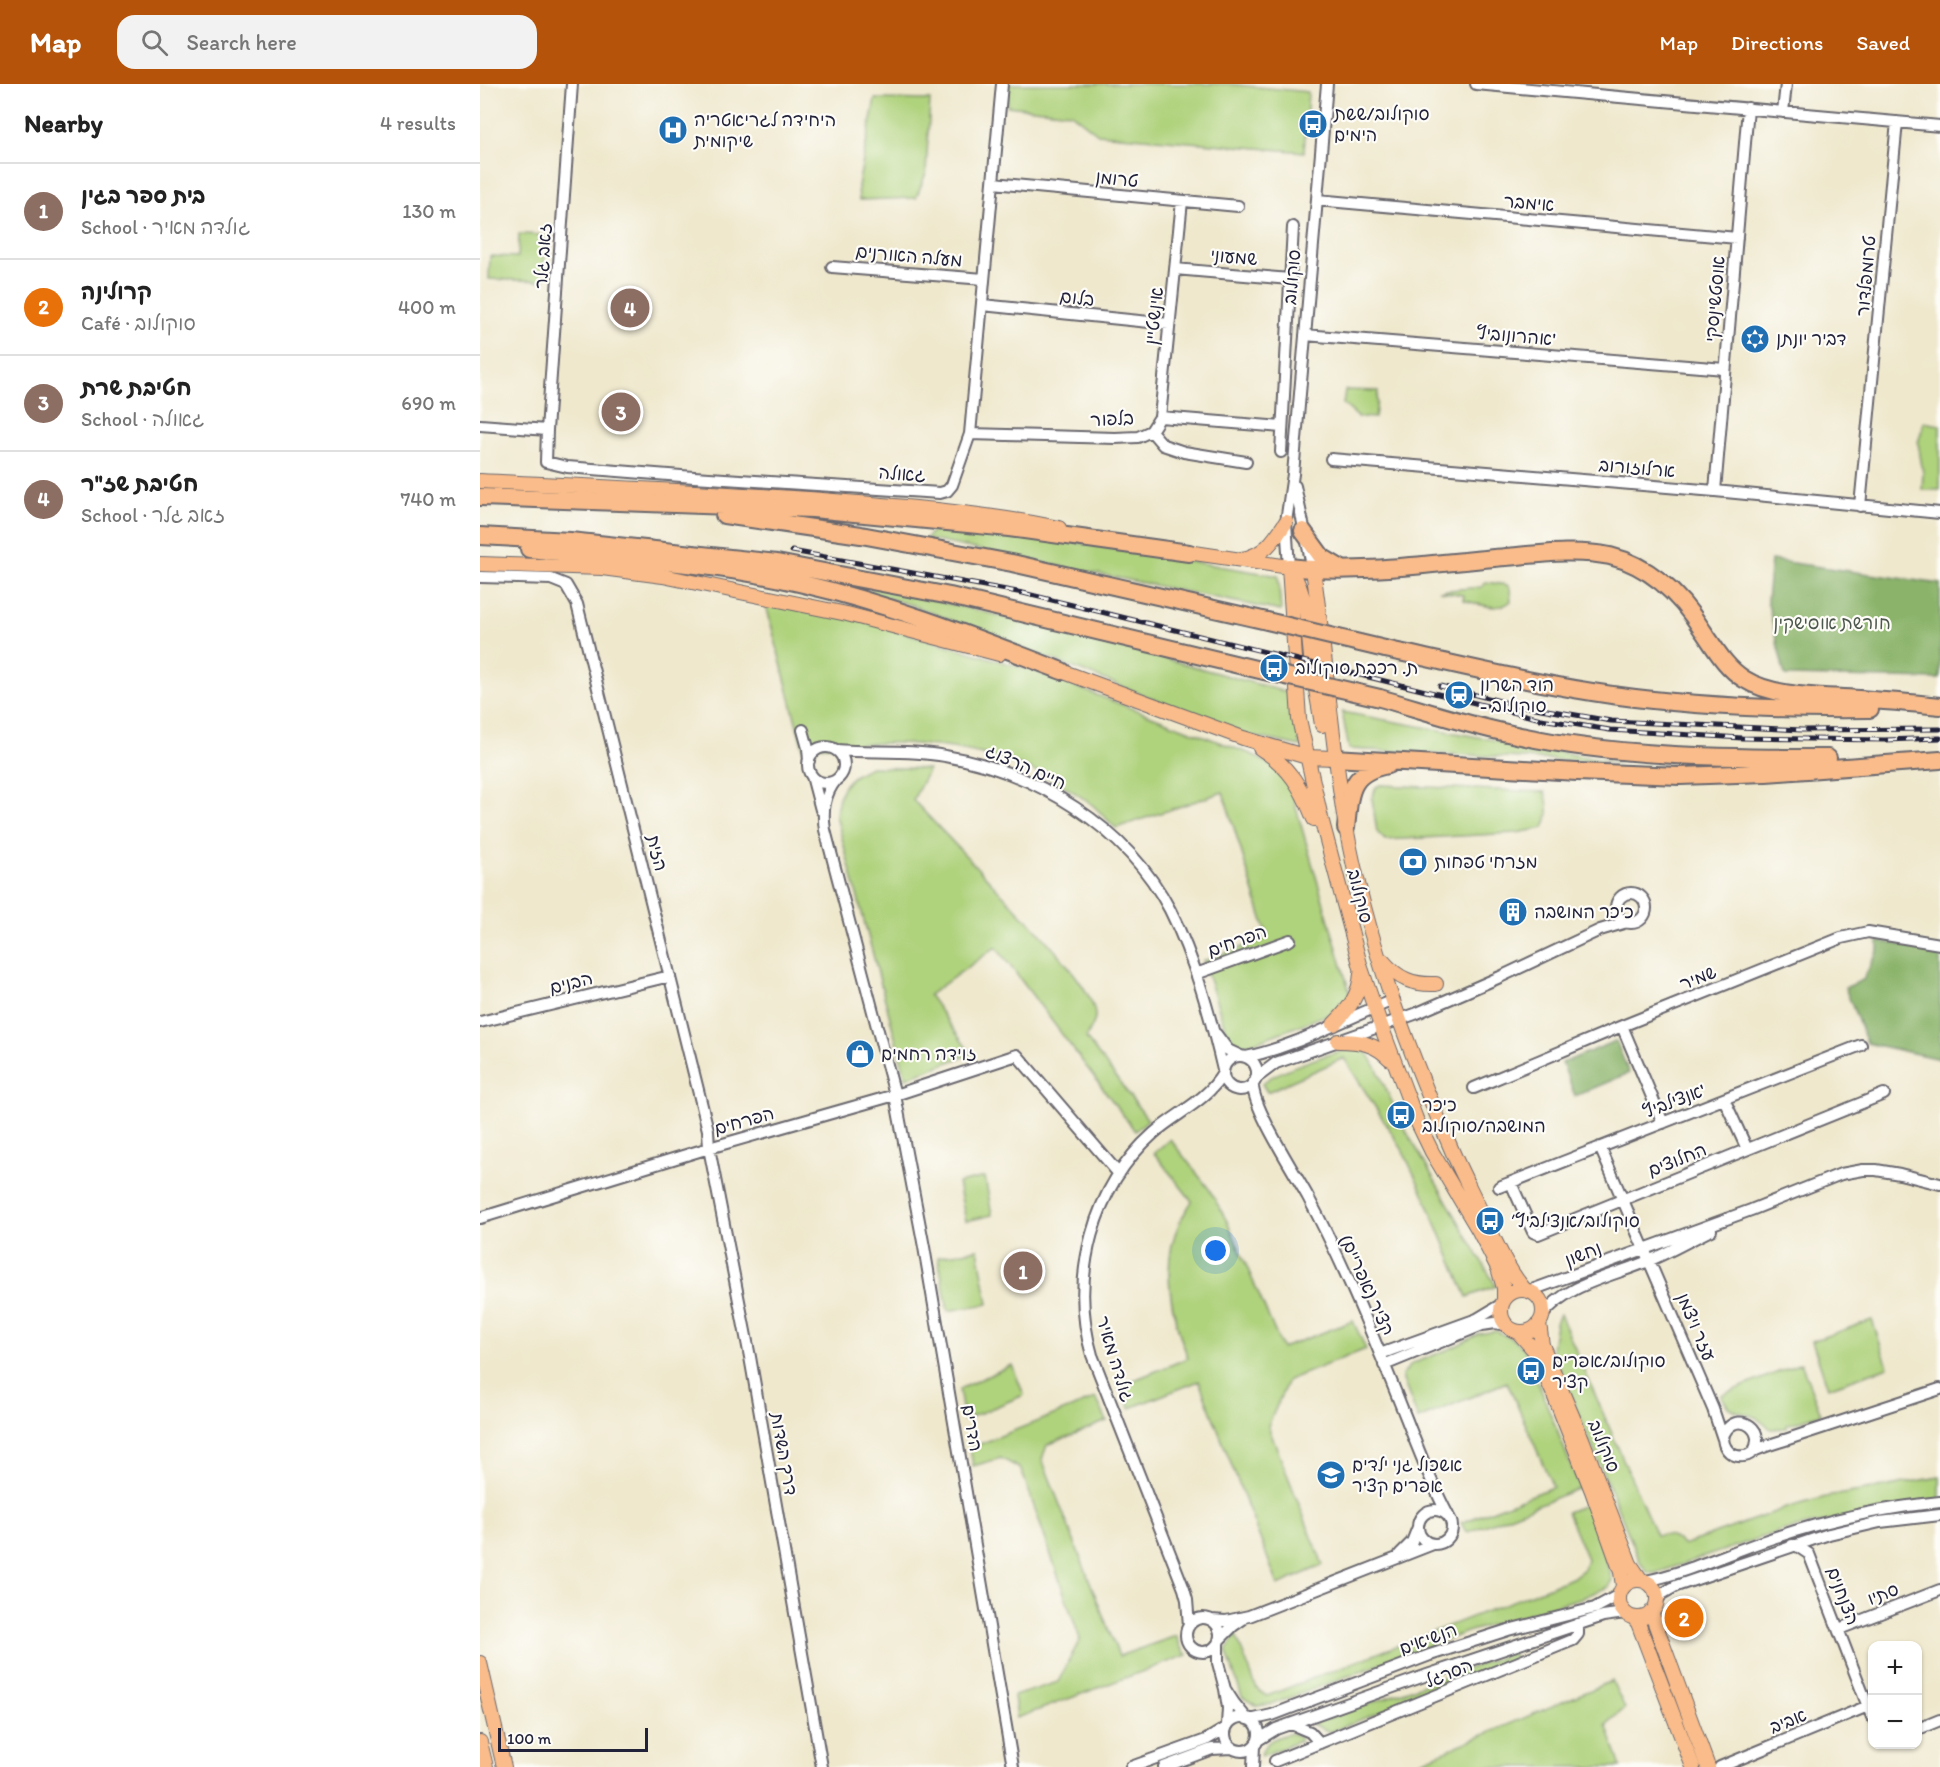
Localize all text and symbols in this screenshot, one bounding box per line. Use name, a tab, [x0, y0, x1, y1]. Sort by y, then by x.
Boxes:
search box	[117, 15, 537, 69]
text: Map	[30, 25, 81, 59]
icon: search	[138, 26, 171, 59]
text: Search here	[186, 29, 297, 56]
text: Map	[1660, 30, 1698, 55]
text: Directions	[1731, 30, 1823, 55]
text: Saved	[1856, 30, 1910, 55]
place label: סוקולוב/ששת הימים	[1333, 103, 1430, 146]
text: Nearby	[24, 107, 103, 139]
bus stop icon: סוקולוב/ששת הימים	[1297, 108, 1329, 140]
place label: היחידה לגריאטריה שיקומית	[693, 109, 836, 152]
text: 4 results	[380, 111, 456, 135]
hospital icon: היחידה לגריאטריה שיקומית	[657, 114, 689, 146]
street label: טרומן	[1094, 166, 1140, 192]
text: בית ספר בגין	[81, 182, 205, 209]
street label: אימבר	[1503, 190, 1555, 216]
text: 1	[39, 199, 48, 223]
text: 130 m	[402, 199, 456, 223]
text: School · גולדה מאיר	[81, 215, 250, 239]
street label: זאב גלר	[530, 222, 556, 290]
street label: טרומפלדור	[1851, 235, 1881, 317]
street label: מעלה האורנים	[855, 240, 963, 272]
street label: שמעוני	[1209, 244, 1259, 270]
street label: סוקולוב	[1279, 249, 1305, 305]
street label: אוסטשינסקי	[1700, 255, 1730, 343]
text: קרולינה	[81, 278, 152, 305]
street label: בלום	[1058, 285, 1096, 311]
pin: 4	[610, 286, 650, 330]
street label: אינשטיין	[1140, 286, 1168, 346]
text: 2	[38, 295, 49, 319]
text: 400 m	[398, 295, 456, 319]
text: Café · סוקולוב	[81, 311, 196, 335]
street label: אהרונוביץ'	[1475, 322, 1557, 350]
synagogue icon: דביר יונתן	[1739, 323, 1771, 355]
place label: דביר יונתן	[1776, 328, 1846, 350]
text: חטיבת שרת	[81, 374, 192, 401]
pin: 3	[602, 390, 640, 434]
text: 3	[38, 391, 49, 415]
text: 690 m	[401, 391, 456, 415]
text: School · גאולה	[81, 407, 204, 431]
street label: בלפור	[1090, 407, 1134, 431]
street label: ארלוזורוב	[1598, 454, 1676, 482]
street label: גאולה	[878, 461, 926, 487]
text: חטיבת שז"ר	[81, 470, 198, 497]
text: 4	[37, 487, 50, 511]
text: 740 m	[400, 487, 456, 511]
text: School · זאב גלר	[81, 503, 225, 527]
park label: חורשת אוסישקין	[1773, 612, 1891, 634]
bus stop icon: ת. רכבת סוקולוב	[1258, 652, 1290, 684]
place label: ת. רכבת סוקולוב	[1295, 657, 1418, 679]
place label: הוד השרון - סוקולוב	[1480, 674, 1554, 717]
station icon: הוד השרון - סוקולוב	[1443, 679, 1475, 711]
street label: חיים הרצוג	[982, 739, 1070, 795]
street label: הזית	[642, 832, 672, 873]
bank icon: מזרחי טפחות	[1397, 846, 1429, 878]
place label: מזרחי טפחות	[1434, 851, 1538, 873]
street label: סוקולוב	[1343, 867, 1377, 925]
building icon: כיכר המושבה	[1497, 896, 1529, 928]
place label: כיכר המושבה	[1534, 901, 1634, 923]
street label: הפרחים	[1204, 920, 1270, 962]
street label: שמיר	[1676, 961, 1720, 995]
street label: הבנים	[547, 967, 595, 999]
shop icon: זוידה רחמים	[844, 1038, 876, 1070]
place label: זוידה רחמים	[881, 1043, 977, 1065]
street label: אנצילביץ'	[1640, 1079, 1708, 1123]
place label: כיכר המושבה/סוקולוב	[1422, 1094, 1546, 1137]
bus stop icon: כיכר המושבה/סוקולוב	[1385, 1099, 1417, 1131]
street label: הפרחים	[711, 1102, 777, 1140]
street label: החלוצים	[1644, 1138, 1710, 1182]
bus stop icon: סוקולוב/אנצילביץ׳	[1474, 1205, 1506, 1237]
place label: סוקולוב/אנצילביץ׳	[1511, 1210, 1640, 1232]
street label: קציר (אפריים)	[1335, 1231, 1399, 1339]
your location	[1201, 1236, 1230, 1265]
street label: נחשון	[1561, 1237, 1605, 1271]
pin: 1	[1004, 1248, 1042, 1294]
street label: עזר ויצמן	[1672, 1290, 1720, 1364]
street label: גולדה מאיר	[1092, 1313, 1138, 1405]
place label: סוקולוב/אפרים קציר	[1552, 1350, 1665, 1393]
bus stop icon: סוקולוב/אפרים קציר	[1515, 1355, 1547, 1387]
street label: הדרים	[957, 1403, 987, 1453]
street label: דרך השדות	[766, 1410, 802, 1497]
street label: סוקולוב	[1583, 1416, 1625, 1476]
place label: אשכול גני ילדים אפרים קציר	[1352, 1454, 1463, 1497]
school or university icon: אשכול גני ילדים אפרים קציר	[1315, 1459, 1347, 1491]
street label: הצנחנים	[1822, 1564, 1864, 1628]
street label: סתיו	[1864, 1578, 1902, 1610]
pin: 2	[1664, 1596, 1704, 1640]
street label: הנשיאים	[1396, 1618, 1460, 1660]
map controls	[1868, 1641, 1922, 1749]
button: +	[1868, 1641, 1922, 1695]
street label: הסרגל	[1422, 1654, 1476, 1692]
button: −	[1868, 1695, 1922, 1749]
street label: אביב	[1766, 1704, 1810, 1738]
scale bar	[498, 1725, 648, 1752]
text: 100 m	[507, 1729, 551, 1748]

